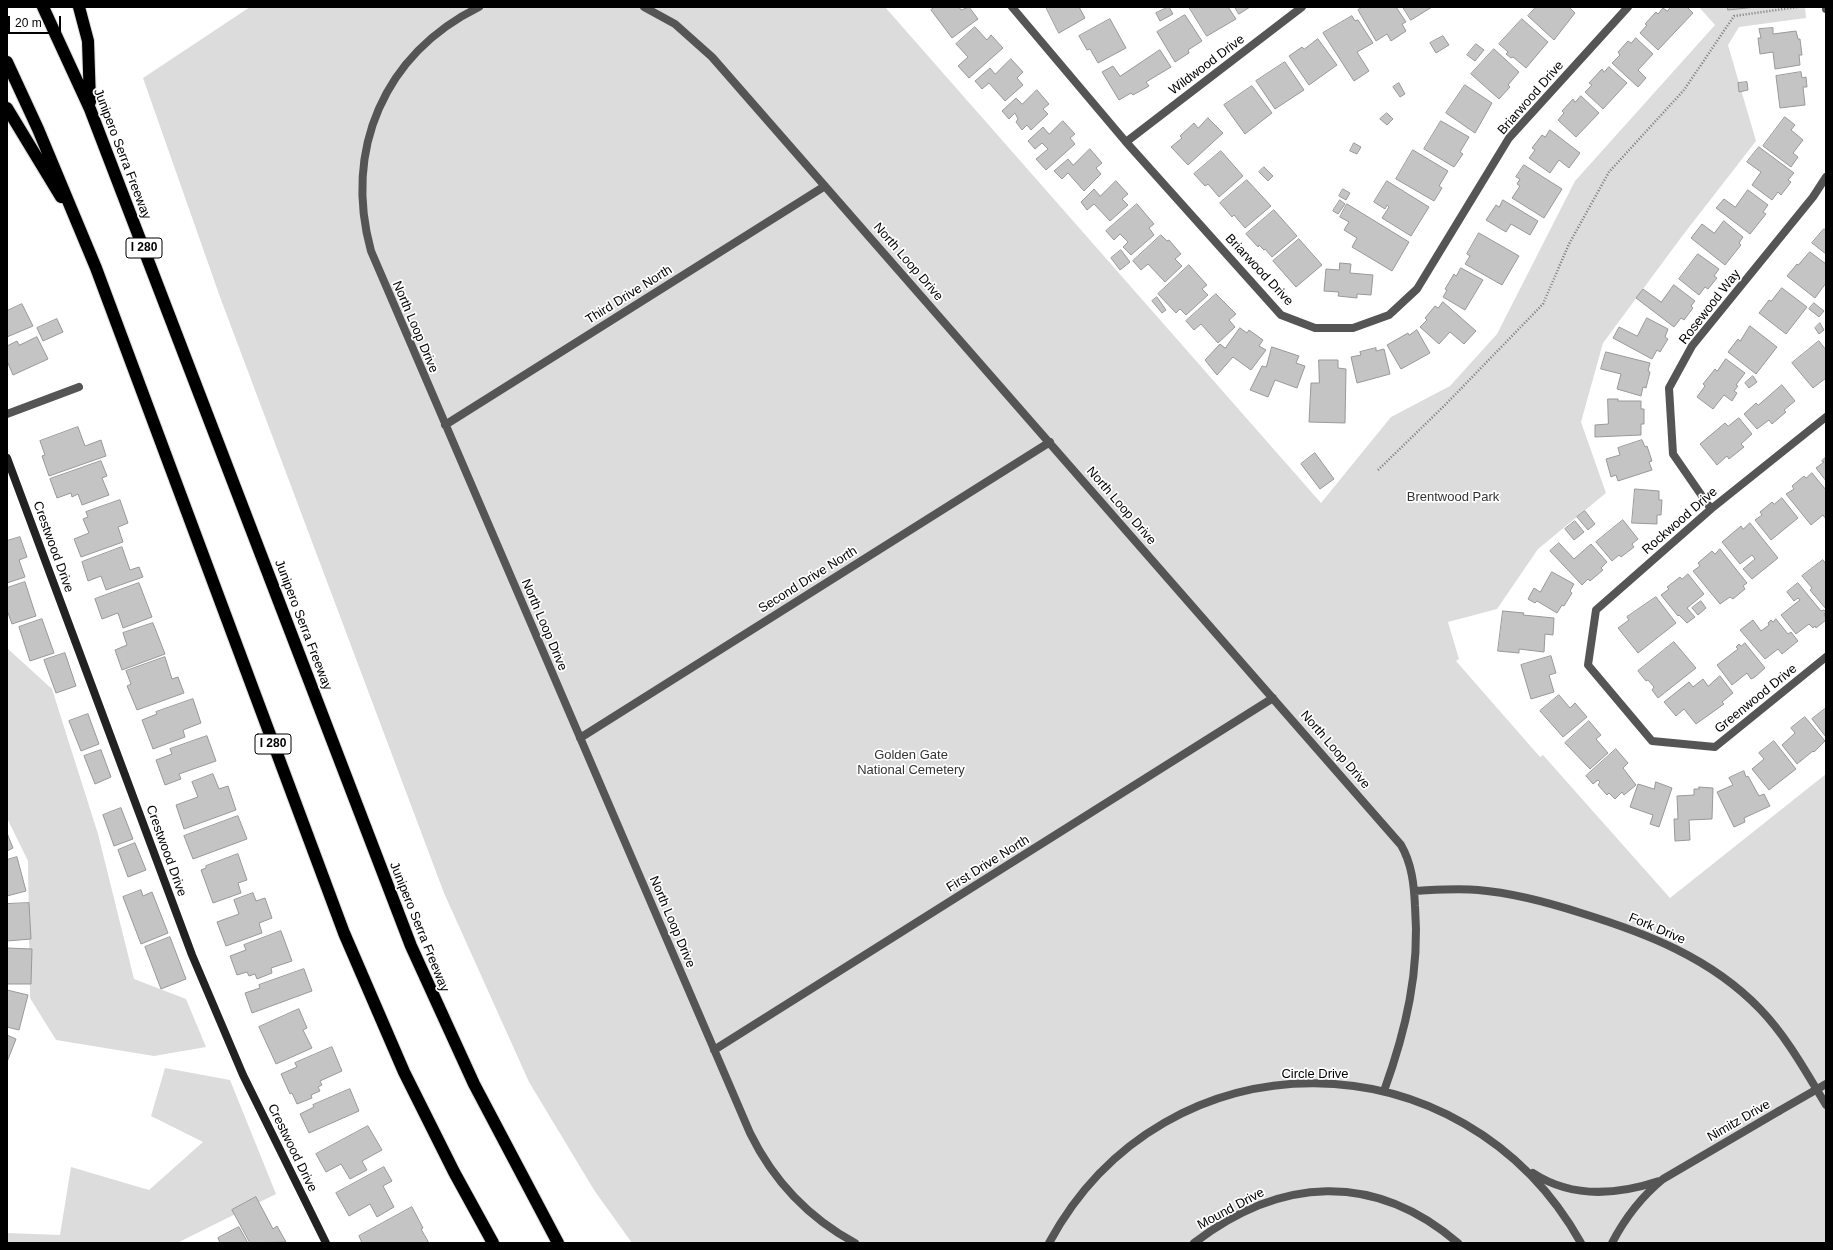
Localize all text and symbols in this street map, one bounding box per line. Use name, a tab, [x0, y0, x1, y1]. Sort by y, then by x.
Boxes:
scale bar	[10, 8, 63, 34]
text: 20 m	[15, 16, 42, 30]
street label: Wildwood Drive	[1166, 32, 1248, 98]
street label: Briarwood Drive	[1495, 58, 1567, 138]
street label: Junipero Serra Freeway	[90, 86, 154, 222]
street label: North Loop Drive	[870, 220, 946, 304]
street label: Briarwood Drive	[1222, 231, 1296, 309]
road number: I 280	[126, 238, 162, 258]
street label: Third Drive North	[583, 262, 675, 328]
street label: Rosewood Way	[1676, 267, 1744, 347]
street label: North Loop Drive	[389, 279, 441, 375]
street label: North Loop Drive	[1083, 464, 1159, 548]
street label: Rockwood Drive	[1639, 484, 1721, 558]
park label: Brentwood Park	[1407, 489, 1499, 505]
street label: Crestwood Drive	[29, 499, 77, 595]
street label: Second Drive North	[756, 543, 860, 617]
street label: Junipero Serra Freeway	[271, 557, 335, 693]
street label: North Loop Drive	[518, 577, 570, 673]
street label: Greenwood Drive	[1712, 661, 1800, 737]
street label: North Loop Drive	[1297, 708, 1373, 792]
road number: I 280	[255, 734, 291, 754]
park label: Golden Gate National Cemetery	[857, 747, 965, 778]
street label: Crestwood Drive	[142, 803, 190, 899]
street label: First Drive North	[944, 832, 1032, 896]
street label: Junipero Serra Freeway	[386, 860, 452, 994]
street label: North Loop Drive	[646, 874, 698, 970]
street label: Fork Drive	[1626, 910, 1688, 948]
street label: Circle Drive	[1281, 1066, 1349, 1082]
street label: Nimitz Drive	[1705, 1097, 1773, 1145]
street label: Crestwood Drive	[264, 1101, 320, 1195]
street label: Mound Drive	[1195, 1185, 1267, 1233]

